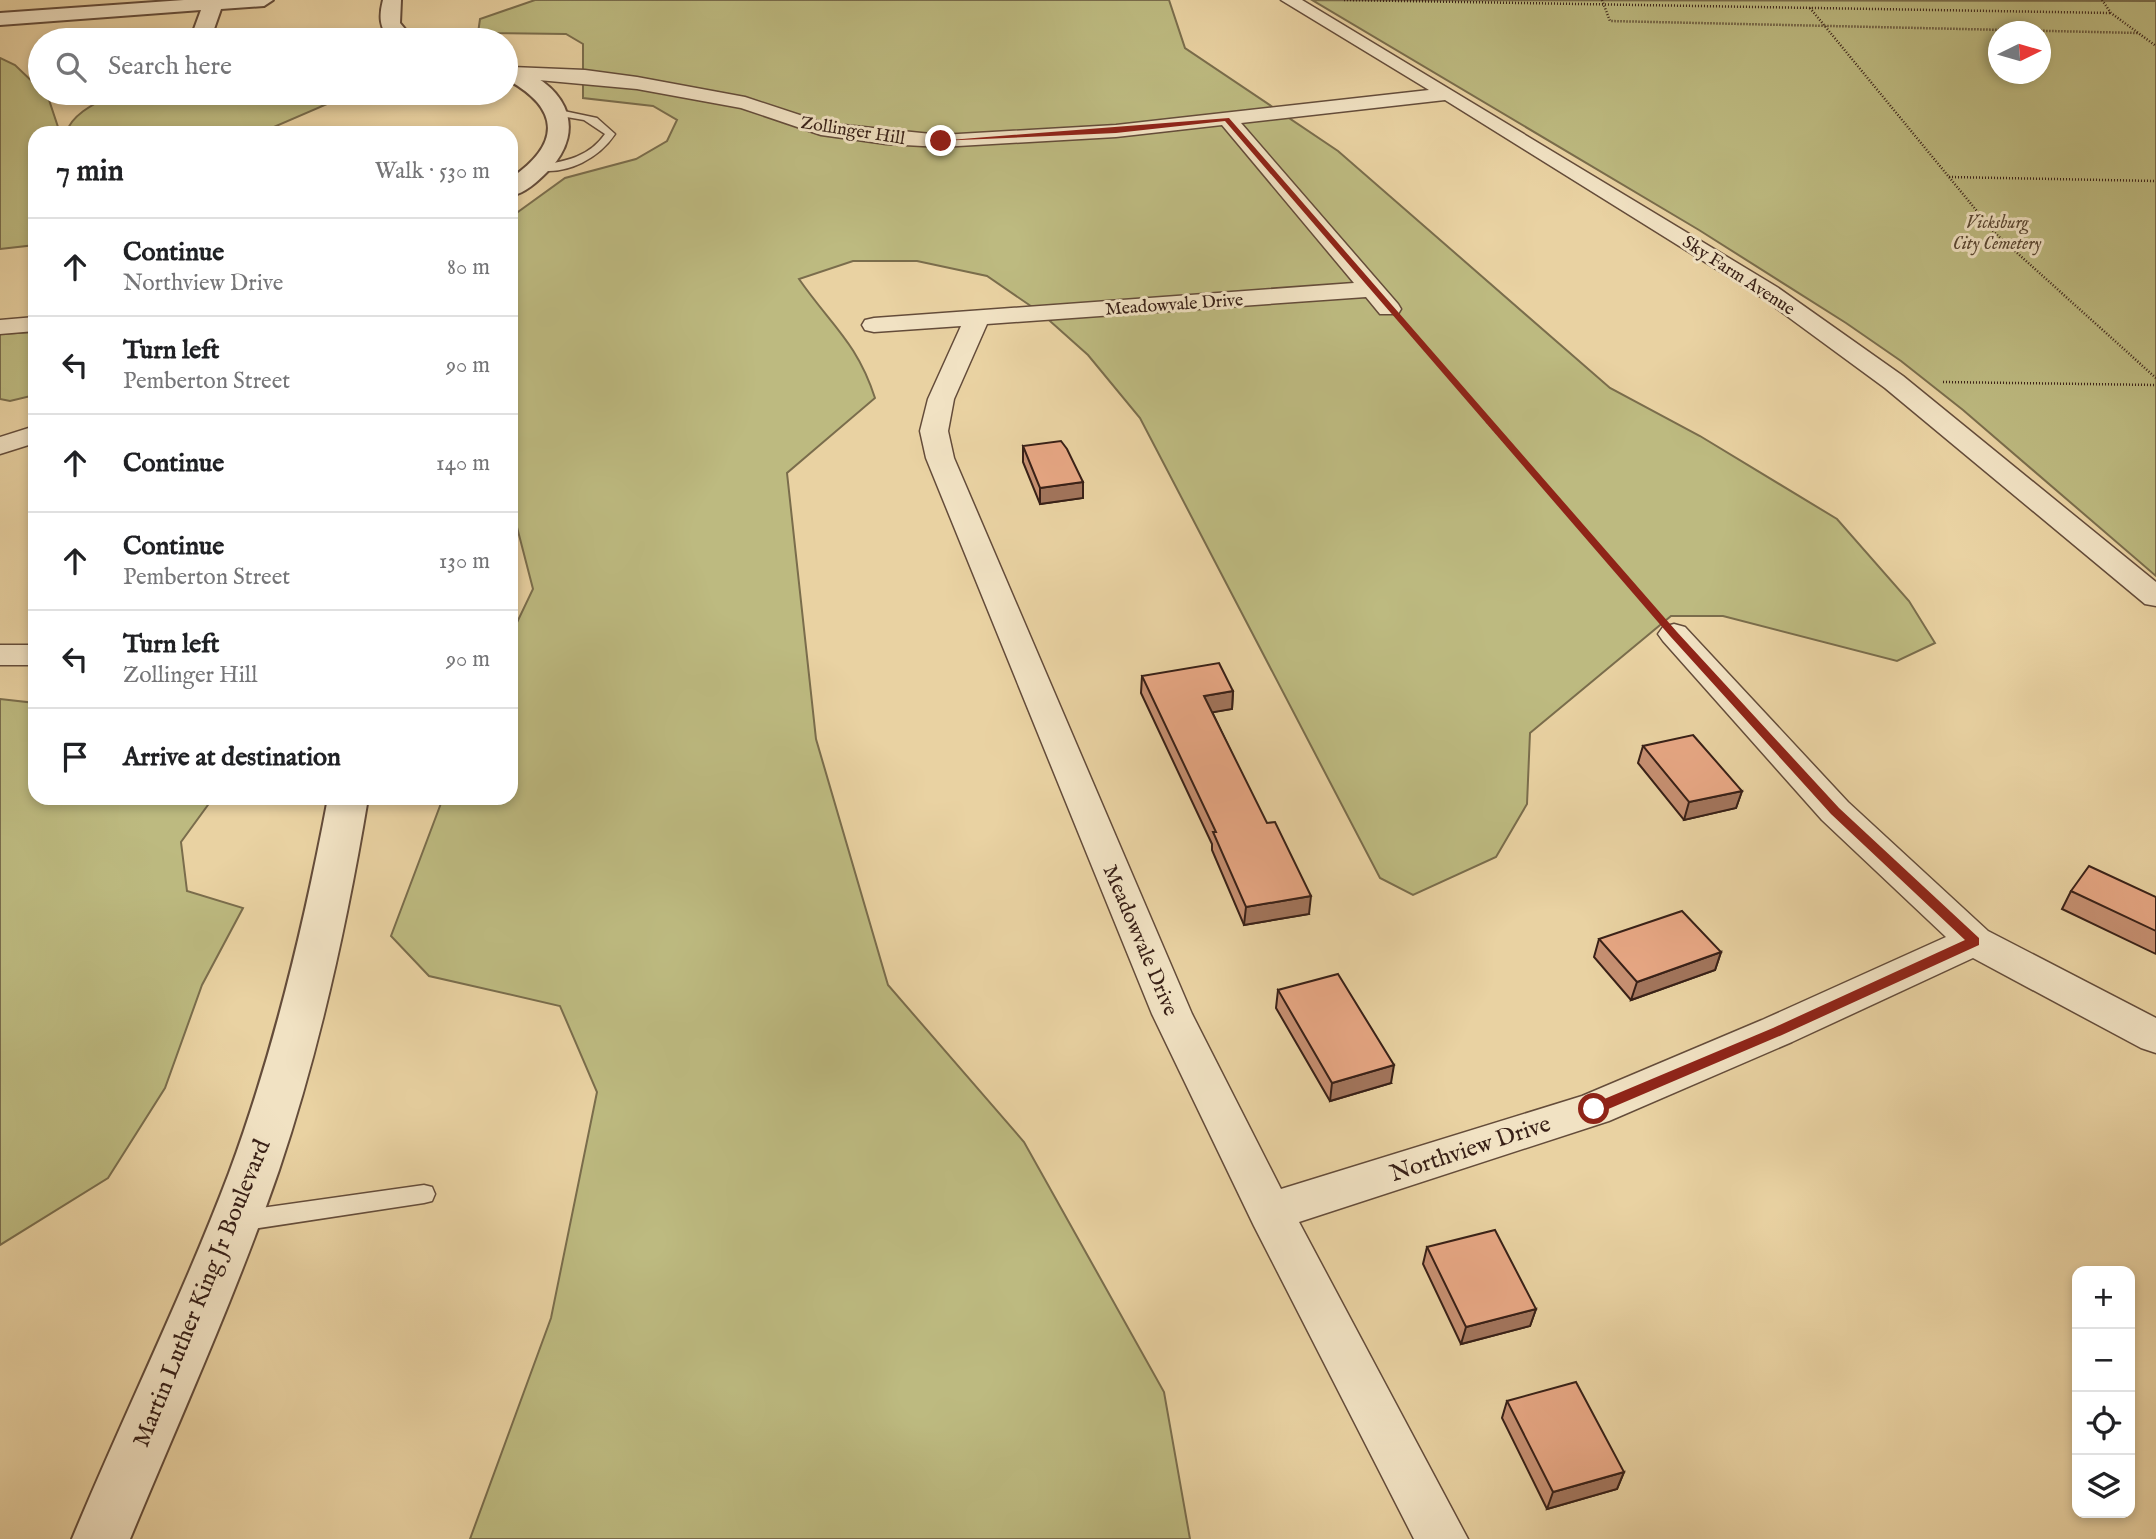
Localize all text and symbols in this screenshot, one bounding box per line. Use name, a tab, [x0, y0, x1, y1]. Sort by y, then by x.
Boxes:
north arrow	[1988, 21, 2051, 84]
search box	[28, 28, 518, 105]
icon: search	[52, 48, 90, 86]
text: Search here	[108, 50, 232, 83]
street label: Zollinger Hill	[799, 112, 907, 151]
route end	[925, 125, 956, 156]
text: 7 min	[56, 153, 124, 191]
text: Walk · 530 m	[375, 157, 490, 186]
park label: Vicksburg City Cemetery	[1953, 212, 2041, 256]
street label: Sky Farm Avenue	[1677, 231, 1799, 321]
text: Continue	[123, 236, 224, 269]
icon: ahead	[56, 248, 94, 286]
text: 80 m	[447, 253, 490, 282]
text: Northview Drive	[123, 269, 283, 298]
street label: Meadowvale Drive	[1104, 289, 1244, 322]
text: Turn left	[123, 334, 220, 367]
icon: left	[56, 346, 94, 384]
text: 90 m	[446, 351, 490, 380]
text: Pemberton Street	[123, 367, 290, 396]
icon: ahead	[56, 444, 94, 482]
text: Continue	[123, 447, 224, 480]
text: 140 m	[436, 449, 490, 478]
text: Continue	[123, 530, 224, 563]
icon: ahead	[56, 542, 94, 580]
text: 130 m	[439, 547, 490, 576]
text: Pemberton Street	[123, 563, 290, 592]
text: Turn left	[123, 628, 220, 661]
icon: left	[56, 640, 94, 678]
text: 90 m	[446, 645, 490, 674]
text: Zollinger Hill	[123, 661, 257, 690]
icon: arrive	[56, 738, 94, 776]
text: Arrive at destination	[123, 741, 341, 774]
street label: Meadowvale Drive	[1096, 861, 1184, 1021]
route start	[1578, 1093, 1609, 1124]
street label: Northview Drive	[1386, 1109, 1555, 1190]
street label: Martin Luther King Jr Boulevard	[126, 1135, 278, 1452]
map controls	[2072, 1266, 2135, 1518]
button: +	[2072, 1266, 2135, 1329]
button: −	[2072, 1329, 2135, 1392]
button: locate	[2072, 1392, 2135, 1455]
button: layers	[2072, 1455, 2135, 1518]

